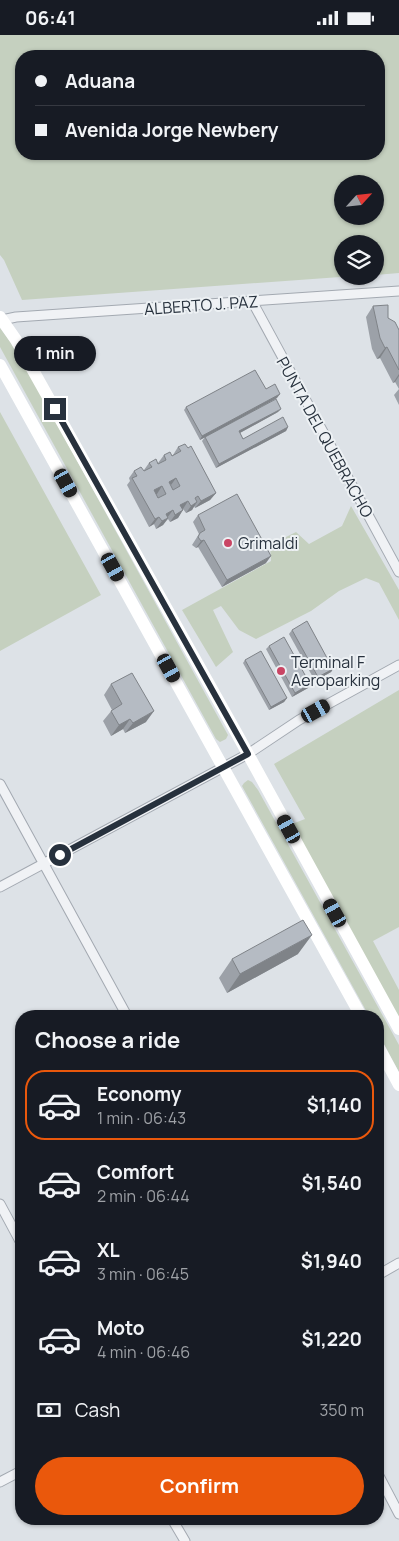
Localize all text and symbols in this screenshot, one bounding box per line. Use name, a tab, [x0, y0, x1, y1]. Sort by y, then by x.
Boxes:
text: 06:41	[25, 5, 76, 31]
text: Aduana	[65, 68, 135, 94]
text: Avenida Jorge Newbery	[65, 117, 278, 143]
north arrow	[334, 175, 384, 225]
map controls	[334, 175, 384, 285]
button: layers	[334, 235, 384, 285]
street label: ALBERTO J. PAZ	[143, 290, 259, 320]
callout: 1 min	[14, 337, 96, 371]
text: 1 min	[35, 342, 75, 364]
street label: PUNTA DEL QUEBRACHO	[272, 353, 379, 522]
route end	[44, 398, 66, 420]
car	[52, 466, 79, 500]
place label: Grimaldi	[238, 532, 298, 554]
marker: Grimaldi	[222, 537, 234, 549]
car	[99, 550, 126, 584]
car	[155, 651, 182, 685]
place label: Terminal F Aeroparking	[291, 651, 380, 691]
marker: Terminal F Aeroparking	[275, 665, 287, 677]
car	[299, 697, 332, 725]
car	[275, 812, 302, 846]
route start	[49, 844, 71, 866]
car	[321, 896, 348, 930]
text: Choose a ride	[35, 1025, 180, 1055]
text: Economy	[97, 1081, 181, 1107]
icon: car	[37, 1083, 82, 1128]
text: $1,140	[307, 1092, 362, 1118]
text: 1 min · 06:43	[97, 1107, 186, 1129]
text: Comfort	[97, 1159, 174, 1185]
icon: car	[37, 1161, 82, 1206]
text: $1,540	[302, 1170, 362, 1196]
text: 2 min · 06:44	[97, 1185, 190, 1207]
text: XL	[97, 1237, 120, 1263]
icon: car	[37, 1239, 82, 1284]
text: $1,940	[301, 1248, 362, 1274]
text: 3 min · 06:45	[97, 1263, 189, 1285]
text: Moto	[97, 1315, 144, 1341]
icon: car	[37, 1317, 82, 1362]
text: $1,220	[302, 1326, 362, 1352]
text: 4 min · 06:46	[97, 1341, 190, 1363]
icon: cash	[35, 1396, 63, 1424]
text: Cash	[75, 1397, 120, 1423]
text: 350 m	[319, 1399, 364, 1421]
button: Confirm	[35, 1457, 364, 1515]

